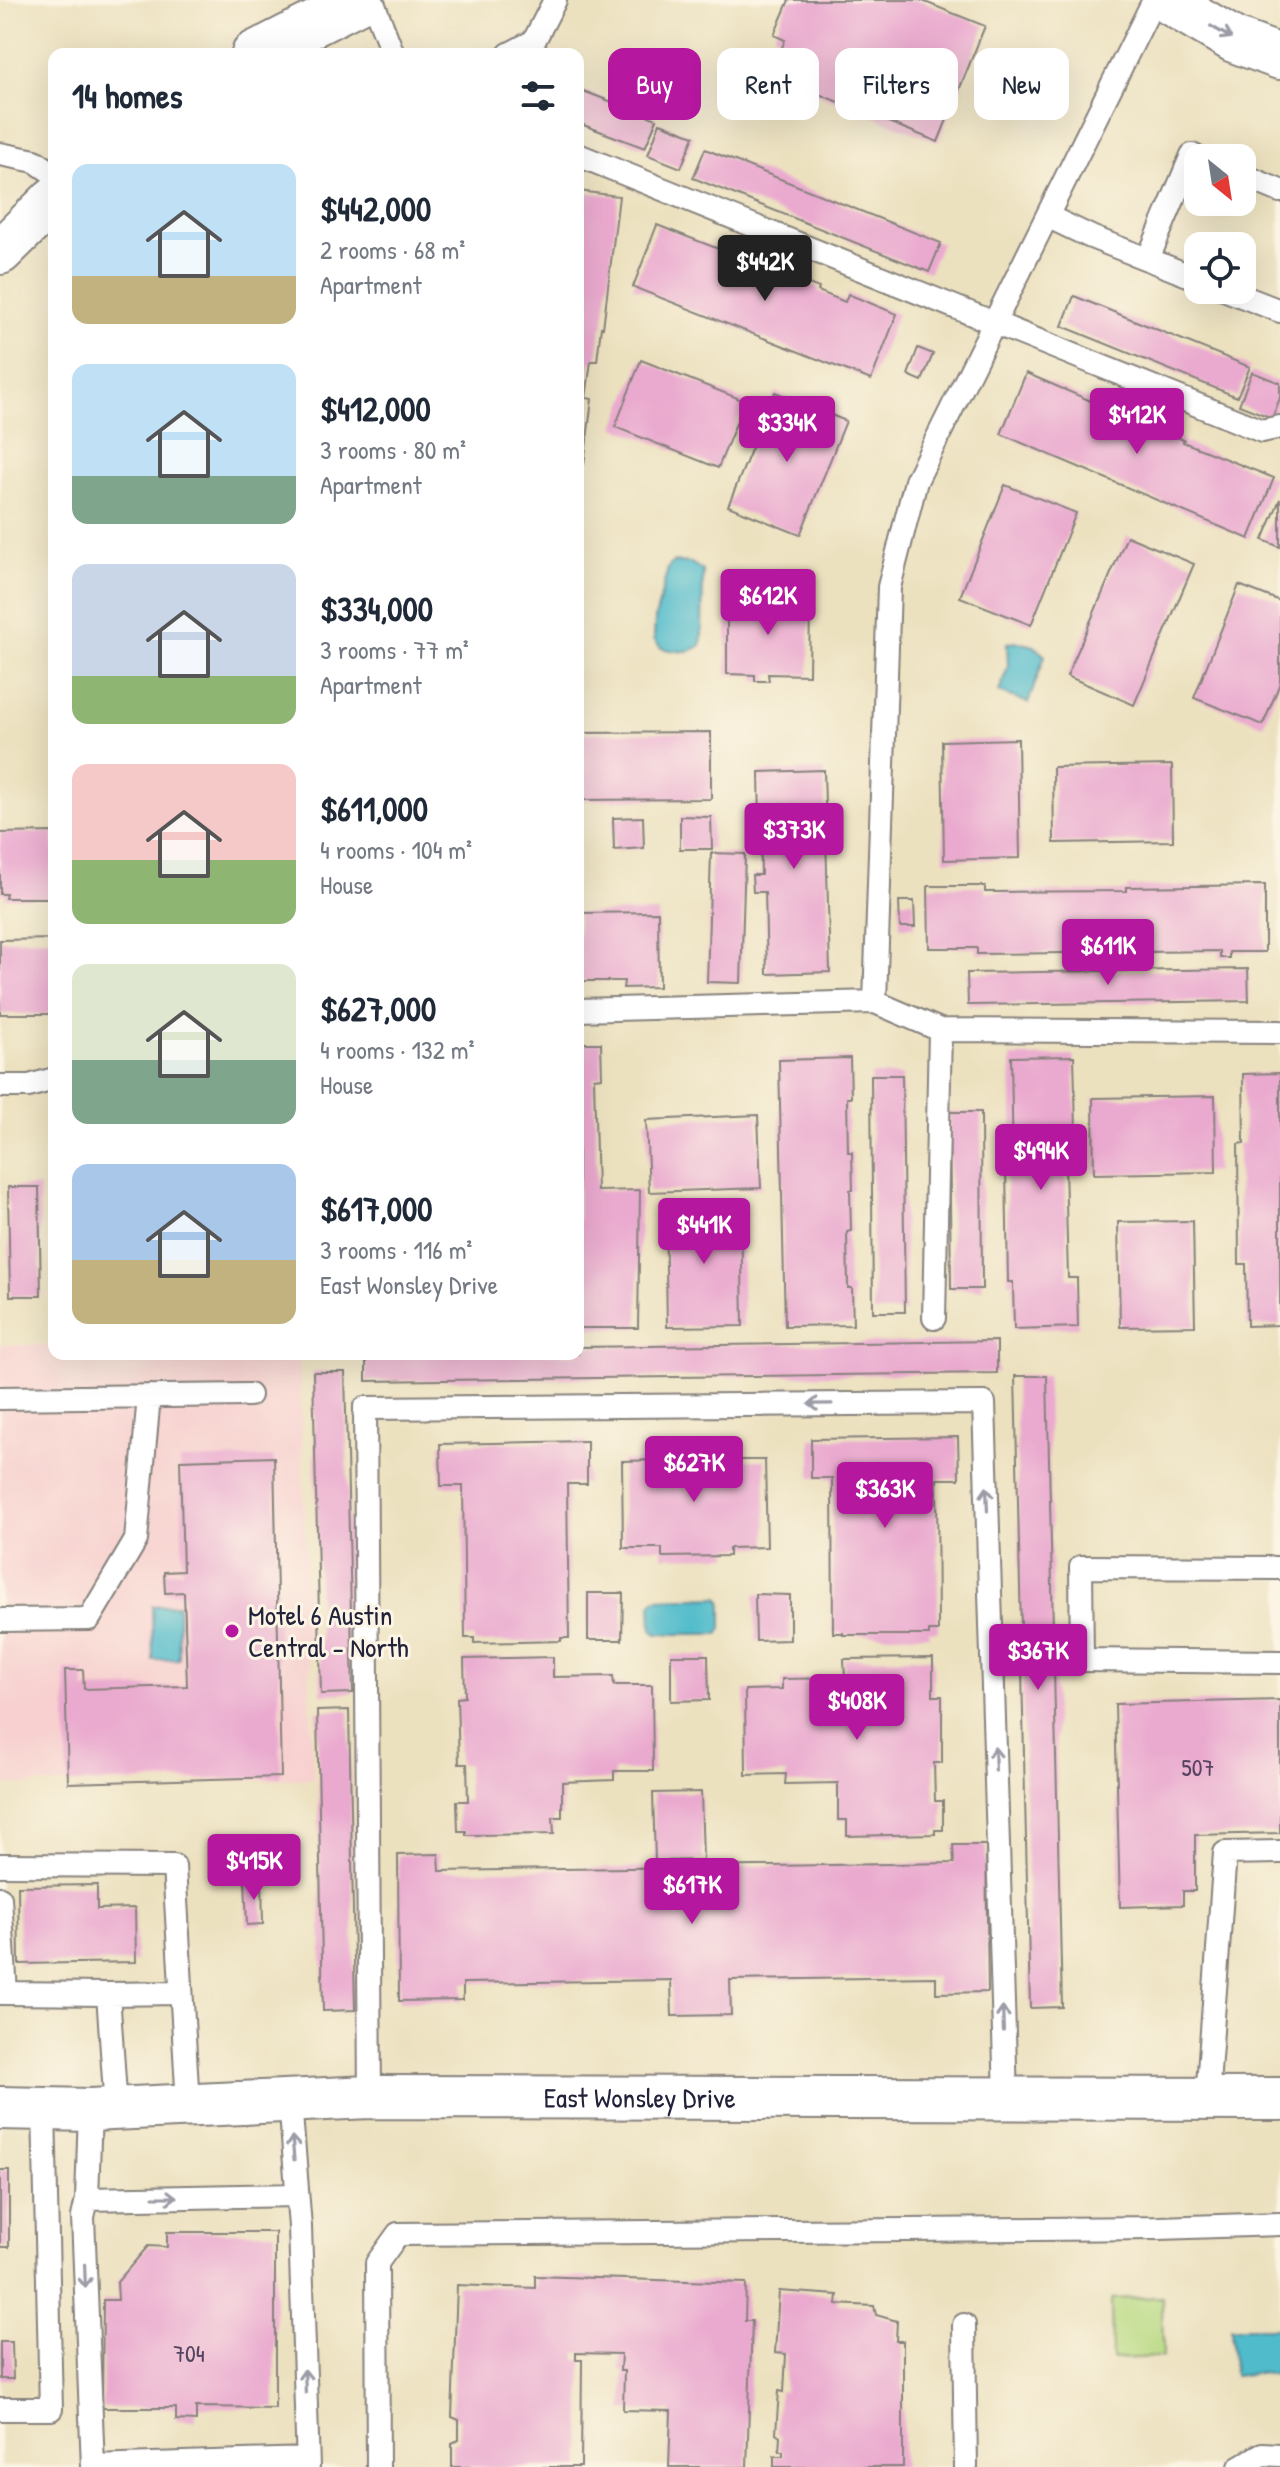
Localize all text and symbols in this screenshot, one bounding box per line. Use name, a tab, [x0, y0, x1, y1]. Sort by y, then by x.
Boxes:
one-way arrow	[1209, 24, 1232, 40]
chip: Buy	[608, 48, 701, 120]
chip: Rent	[717, 48, 819, 120]
chip: Filters	[835, 48, 958, 120]
chip: New	[974, 48, 1069, 120]
text: 14 homes	[72, 73, 183, 119]
icon: filters	[516, 74, 560, 118]
north arrow	[1184, 144, 1256, 216]
map controls	[1184, 144, 1256, 304]
text: $442,000	[320, 186, 431, 232]
icon: home	[136, 196, 232, 292]
text: 2 rooms · 68 m²	[320, 232, 465, 267]
button: locate	[1184, 232, 1256, 304]
pin: $442K	[709, 235, 821, 303]
text: $442K	[736, 243, 794, 278]
text: Apartment	[320, 267, 422, 302]
text: $412,000	[320, 386, 431, 432]
pin: $412K	[1081, 388, 1193, 456]
icon: home	[136, 396, 232, 492]
pin: $334K	[731, 396, 843, 464]
text: $412K	[1108, 396, 1166, 431]
text: $334K	[757, 404, 817, 439]
text: 3 rooms · 80 m²	[320, 432, 466, 467]
text: Apartment	[320, 467, 422, 502]
pin: $612K	[712, 569, 824, 637]
text: $612K	[739, 577, 797, 612]
text: $334,000	[320, 586, 433, 632]
icon: home	[136, 596, 232, 692]
text: 3 rooms · 77 m²	[320, 632, 469, 667]
text: Apartment	[320, 667, 422, 702]
text: $611,000	[320, 786, 428, 832]
icon: home	[136, 796, 232, 892]
pin: $373K	[738, 803, 850, 871]
text: $373K	[763, 811, 825, 846]
text: 4 rooms · 104 m²	[320, 832, 472, 867]
text: House	[320, 867, 373, 902]
pin: $611K	[1052, 919, 1164, 987]
text: $611K	[1080, 927, 1136, 962]
text: $627,000	[320, 986, 436, 1032]
icon: home	[136, 996, 232, 1092]
text: 4 rooms · 132 m²	[320, 1032, 474, 1067]
text: House	[320, 1067, 373, 1102]
pin: $494K	[985, 1124, 1097, 1192]
text: $494K	[1013, 1132, 1069, 1167]
text: $617,000	[320, 1186, 433, 1232]
icon: home	[136, 1196, 232, 1292]
pin: $441K	[648, 1198, 760, 1266]
text: $441K	[676, 1206, 732, 1241]
text: 3 rooms · 116 m²	[320, 1232, 472, 1267]
text: East Wonsley Drive	[320, 1267, 498, 1302]
one-way arrow	[807, 1396, 834, 1412]
pin: $627K	[638, 1436, 750, 1504]
text: $627K	[663, 1444, 725, 1479]
pin: $363K	[829, 1462, 941, 1530]
text: $363K	[855, 1470, 915, 1505]
one-way arrow	[979, 1486, 994, 1513]
place label: Motel 6 Austin Central - North	[248, 1596, 409, 1666]
marker: Motel 6 Austin Central - North	[223, 1622, 241, 1640]
pin: $367K	[982, 1624, 1094, 1692]
text: $367K	[1007, 1632, 1069, 1667]
pin: $408K	[801, 1674, 913, 1742]
text: $408K	[827, 1682, 887, 1717]
one-way arrow	[987, 1746, 1003, 1773]
house number: 507	[1182, 1751, 1214, 1783]
pin: $415K	[198, 1834, 310, 1902]
text: $415K	[226, 1842, 282, 1877]
pin: $617K	[636, 1858, 748, 1926]
text: $617K	[662, 1866, 722, 1901]
one-way arrow	[996, 2006, 1011, 2033]
street label: East Wonsley Drive	[544, 2078, 736, 2117]
one-way arrow	[286, 2135, 301, 2162]
one-way arrow	[151, 2189, 178, 2205]
one-way arrow	[77, 2262, 92, 2289]
house number: 704	[173, 2337, 205, 2369]
one-way arrow	[297, 2368, 312, 2395]

